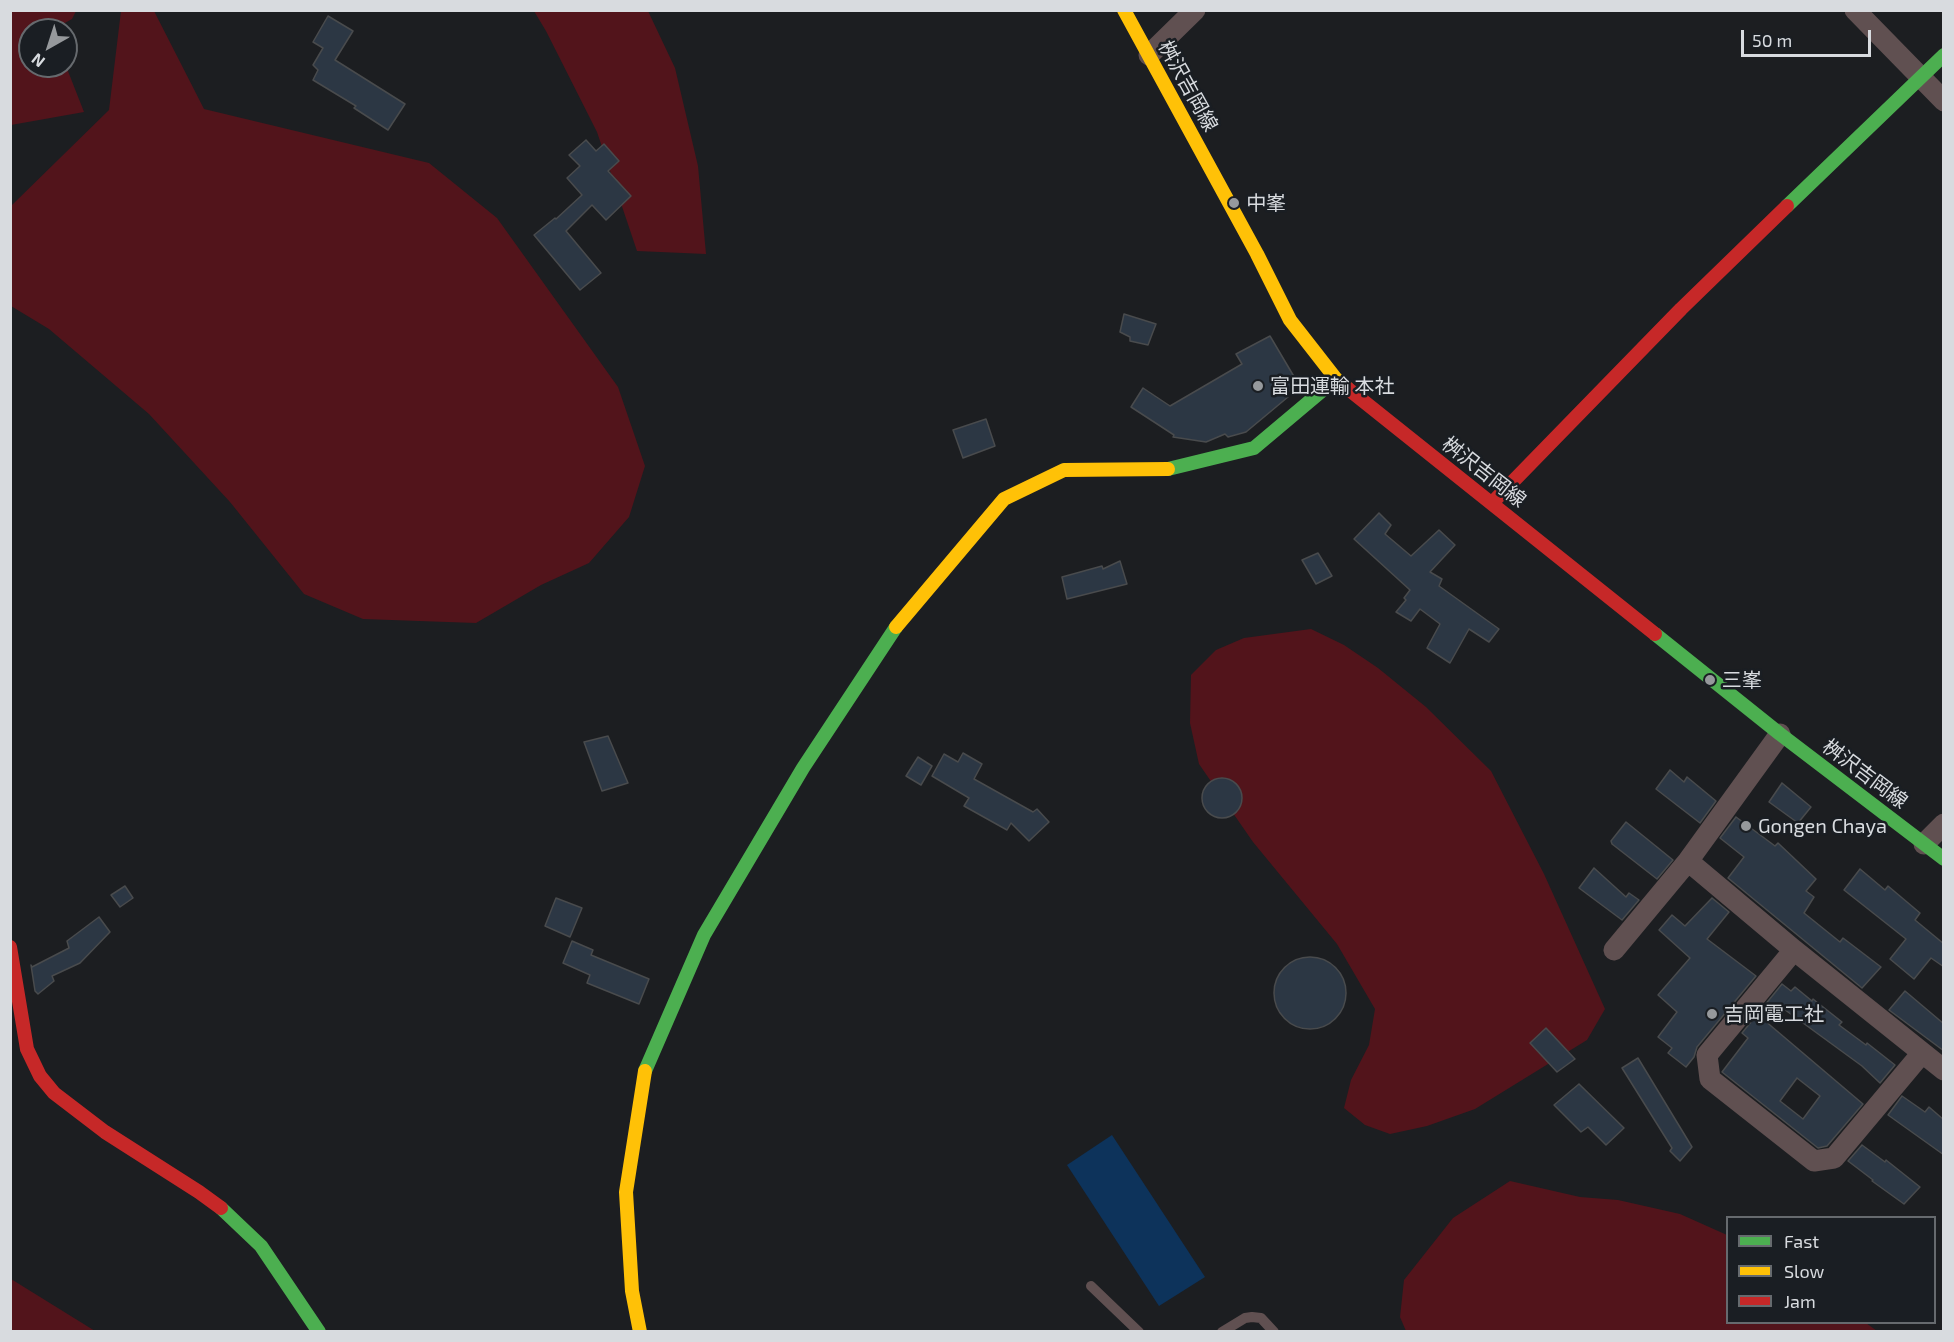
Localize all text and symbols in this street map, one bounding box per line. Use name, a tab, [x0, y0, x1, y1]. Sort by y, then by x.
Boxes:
north arrow	[18, 18, 78, 78]
scale bar	[1744, 18, 1874, 56]
text: 50 m	[1752, 29, 1792, 51]
street label: 桝沢吉岡線	[1153, 36, 1223, 136]
text: N	[27, 50, 48, 72]
place label: 中峯	[1246, 191, 1286, 215]
marker: 中峯	[1227, 196, 1241, 210]
place label: 富田運輸 本社	[1270, 374, 1394, 398]
marker: 富田運輸 本社	[1251, 379, 1265, 393]
street label: 桝沢吉岡線	[1437, 432, 1531, 512]
place label: 三峯	[1722, 668, 1762, 692]
marker: 三峯	[1703, 673, 1717, 687]
street label: 桝沢吉岡線	[1818, 734, 1912, 814]
place label: Gongen Chaya	[1758, 814, 1887, 838]
marker: Gongen Chaya	[1739, 819, 1753, 833]
place label: 吉岡電工社	[1724, 1002, 1824, 1026]
marker: 吉岡電工社	[1705, 1007, 1719, 1021]
legend	[1726, 1216, 1936, 1324]
text: Fast	[1784, 1230, 1819, 1252]
text: Slow	[1784, 1260, 1824, 1282]
text: Jam	[1784, 1290, 1816, 1312]

